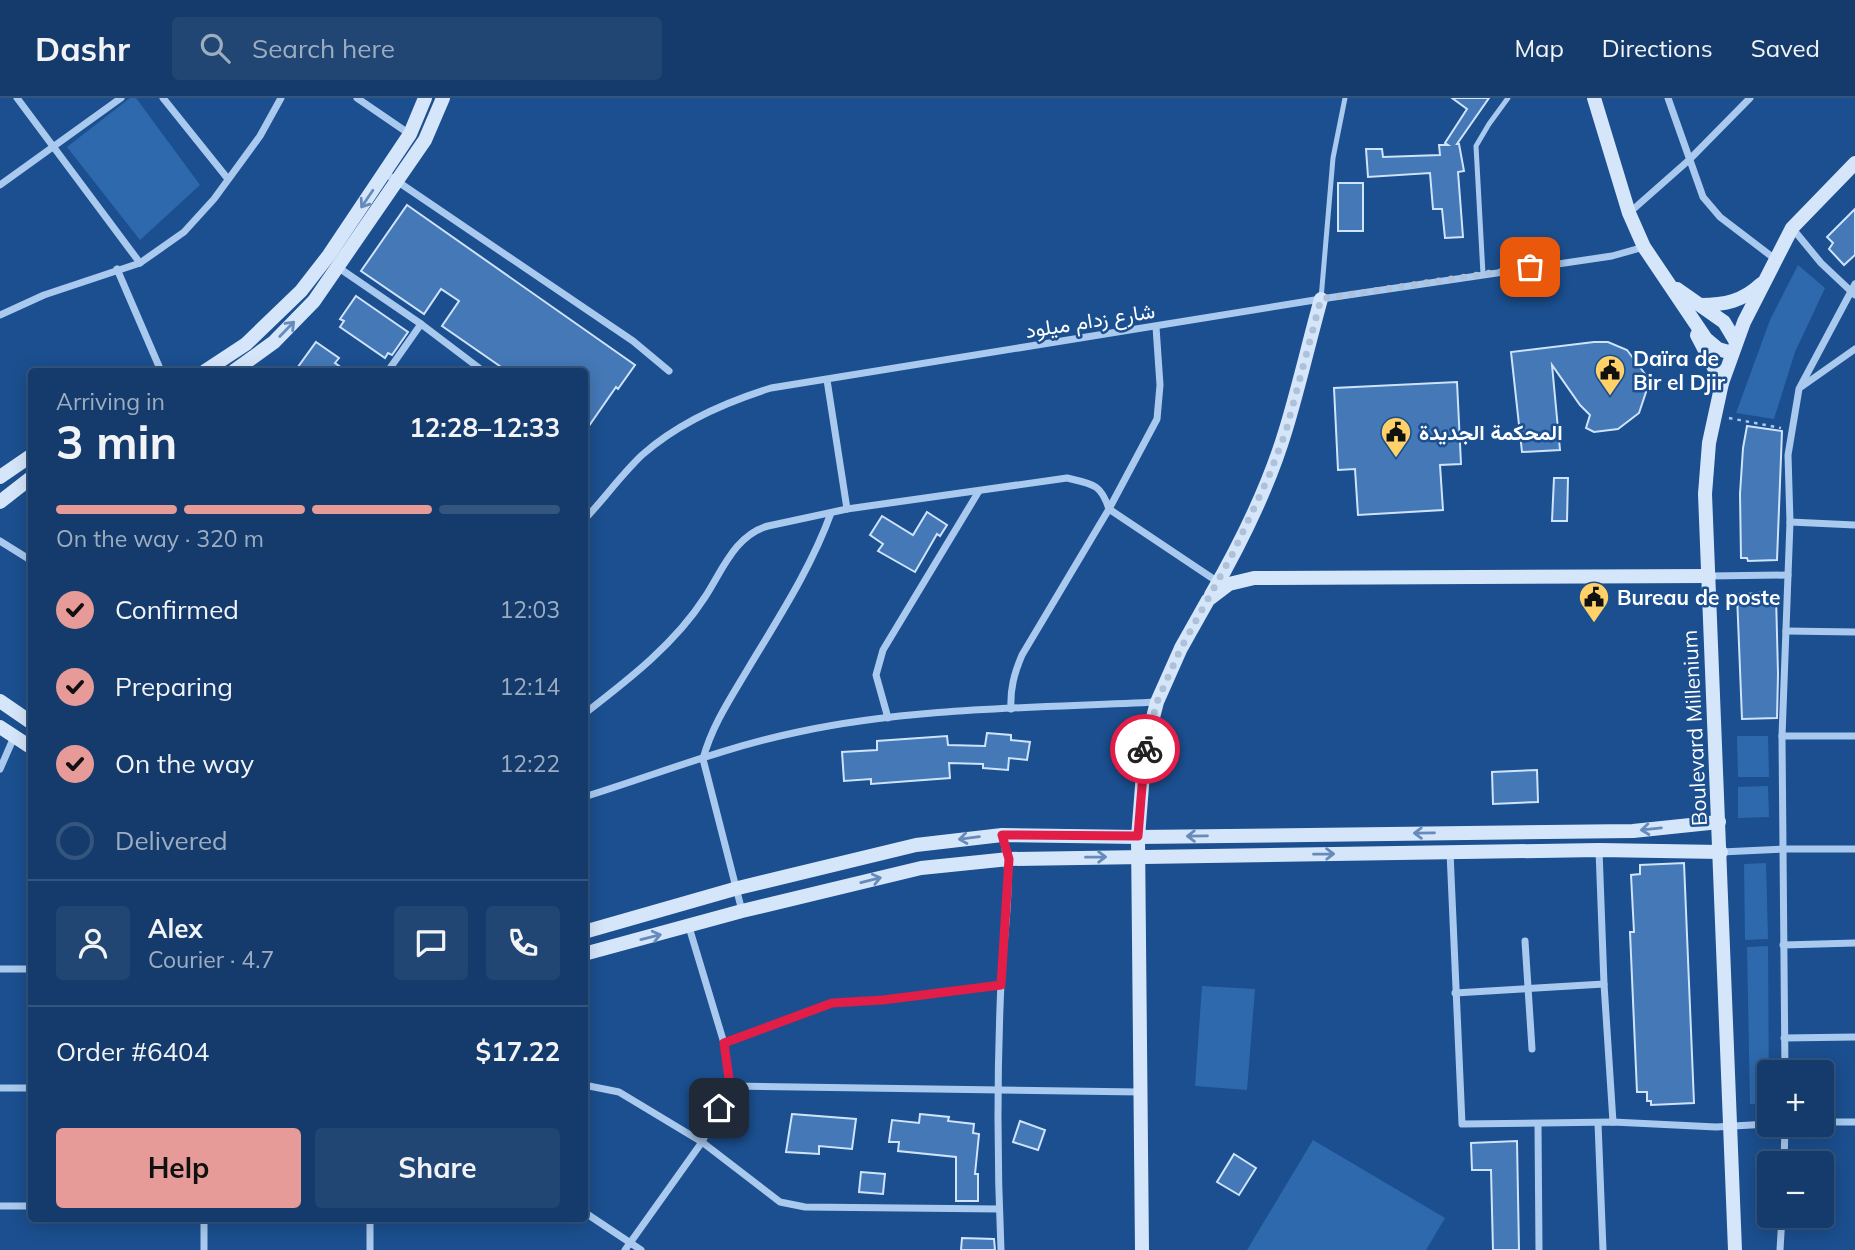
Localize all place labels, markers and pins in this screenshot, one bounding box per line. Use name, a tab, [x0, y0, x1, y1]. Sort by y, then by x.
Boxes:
pin	[1500, 237, 1560, 297]
place label: Daïra de Bir el Djir	[1633, 345, 1726, 395]
public building icon: Daïra de Bir el Djir	[1593, 353, 1627, 397]
public building icon: المحكمة الجديدة	[1379, 415, 1413, 459]
place label: المحكمة الجديدة	[1419, 419, 1563, 445]
public building icon: Bureau de poste	[1577, 580, 1611, 624]
place label: Bureau de poste	[1617, 584, 1780, 610]
pin	[689, 1078, 749, 1138]

